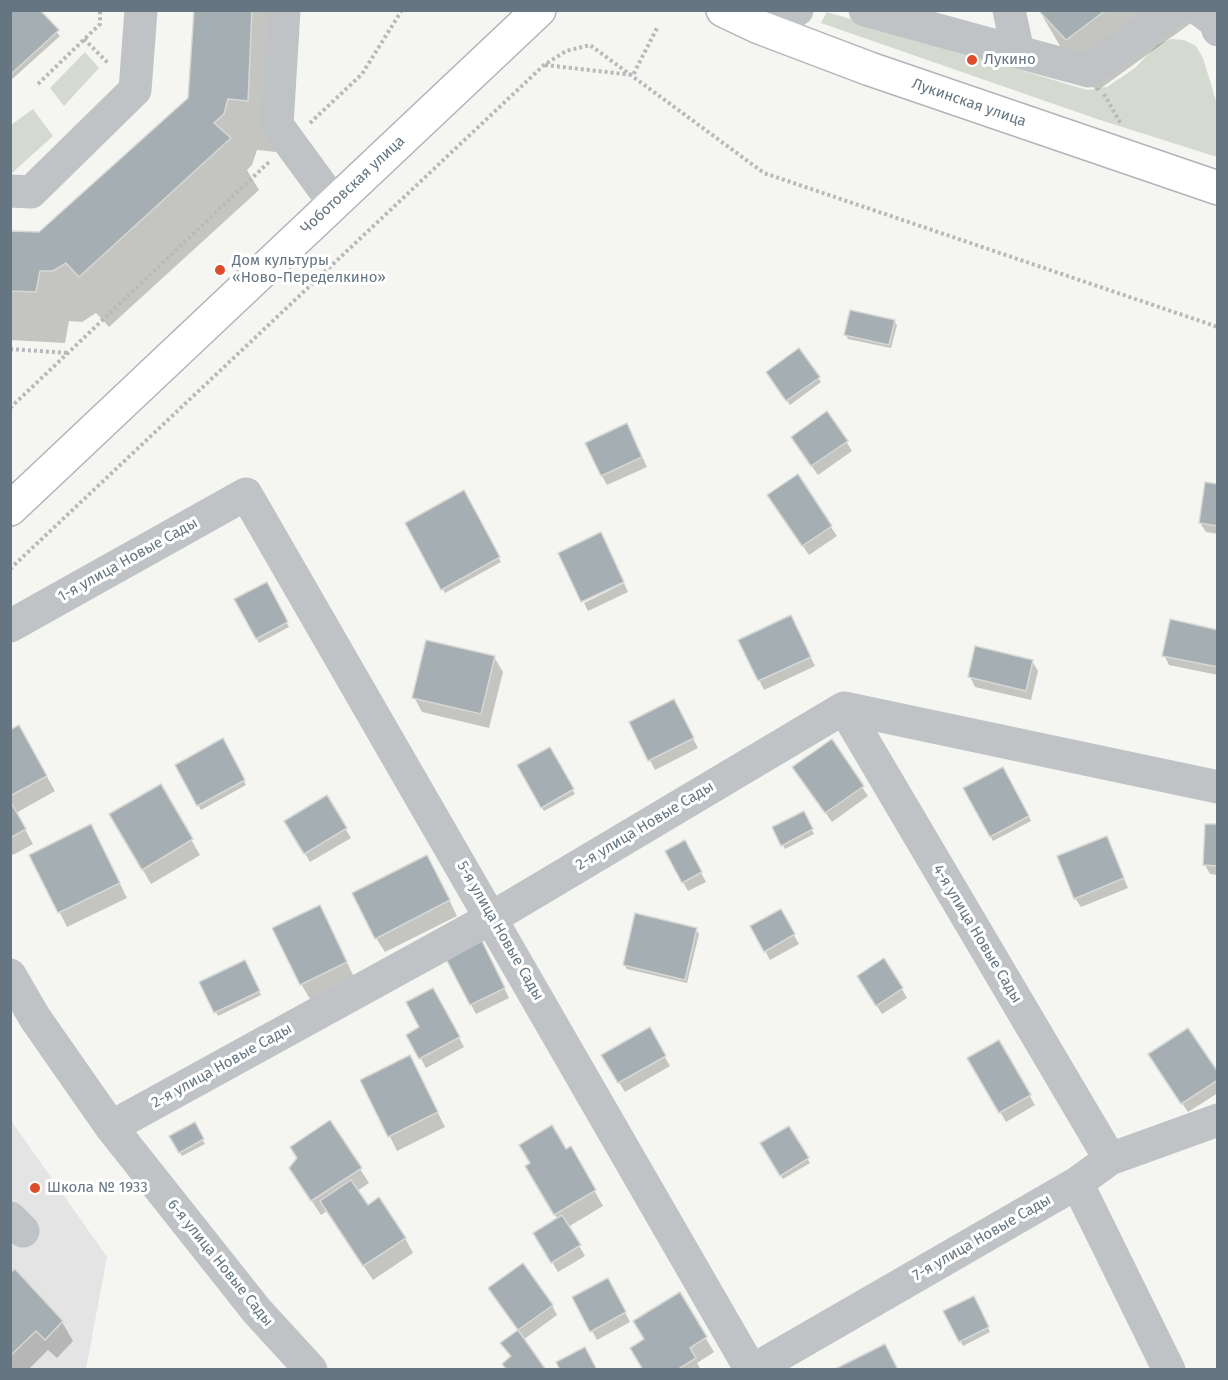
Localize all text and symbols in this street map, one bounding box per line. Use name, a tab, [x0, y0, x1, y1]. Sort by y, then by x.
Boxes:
place label: Лукино	[984, 51, 1036, 69]
marker: Лукино	[965, 53, 979, 67]
street label: Лукинская улица	[909, 75, 1029, 131]
street label: Чоботовская улица	[297, 132, 409, 238]
place label: Дом культуры «Ново-Переделкино»	[232, 252, 386, 287]
marker: Дом культуры «Ново-Переделкино»	[213, 263, 227, 277]
street label: 1-я улица Новые Сады	[55, 514, 201, 606]
street label: 2-я улица Новые Сады	[573, 778, 717, 874]
street label: 5-я улица Новые Сады	[453, 858, 547, 1004]
street label: 4-я улица Новые Сады	[929, 862, 1025, 1006]
street label: 2-я улица Новые Сады	[149, 1020, 295, 1112]
place label: Школа № 1933	[47, 1179, 148, 1197]
marker: Школа № 1933	[28, 1181, 42, 1195]
street label: 7-я улица Новые Сады	[910, 1191, 1054, 1285]
street label: 6-я улица Новые Сады	[163, 1196, 277, 1330]

